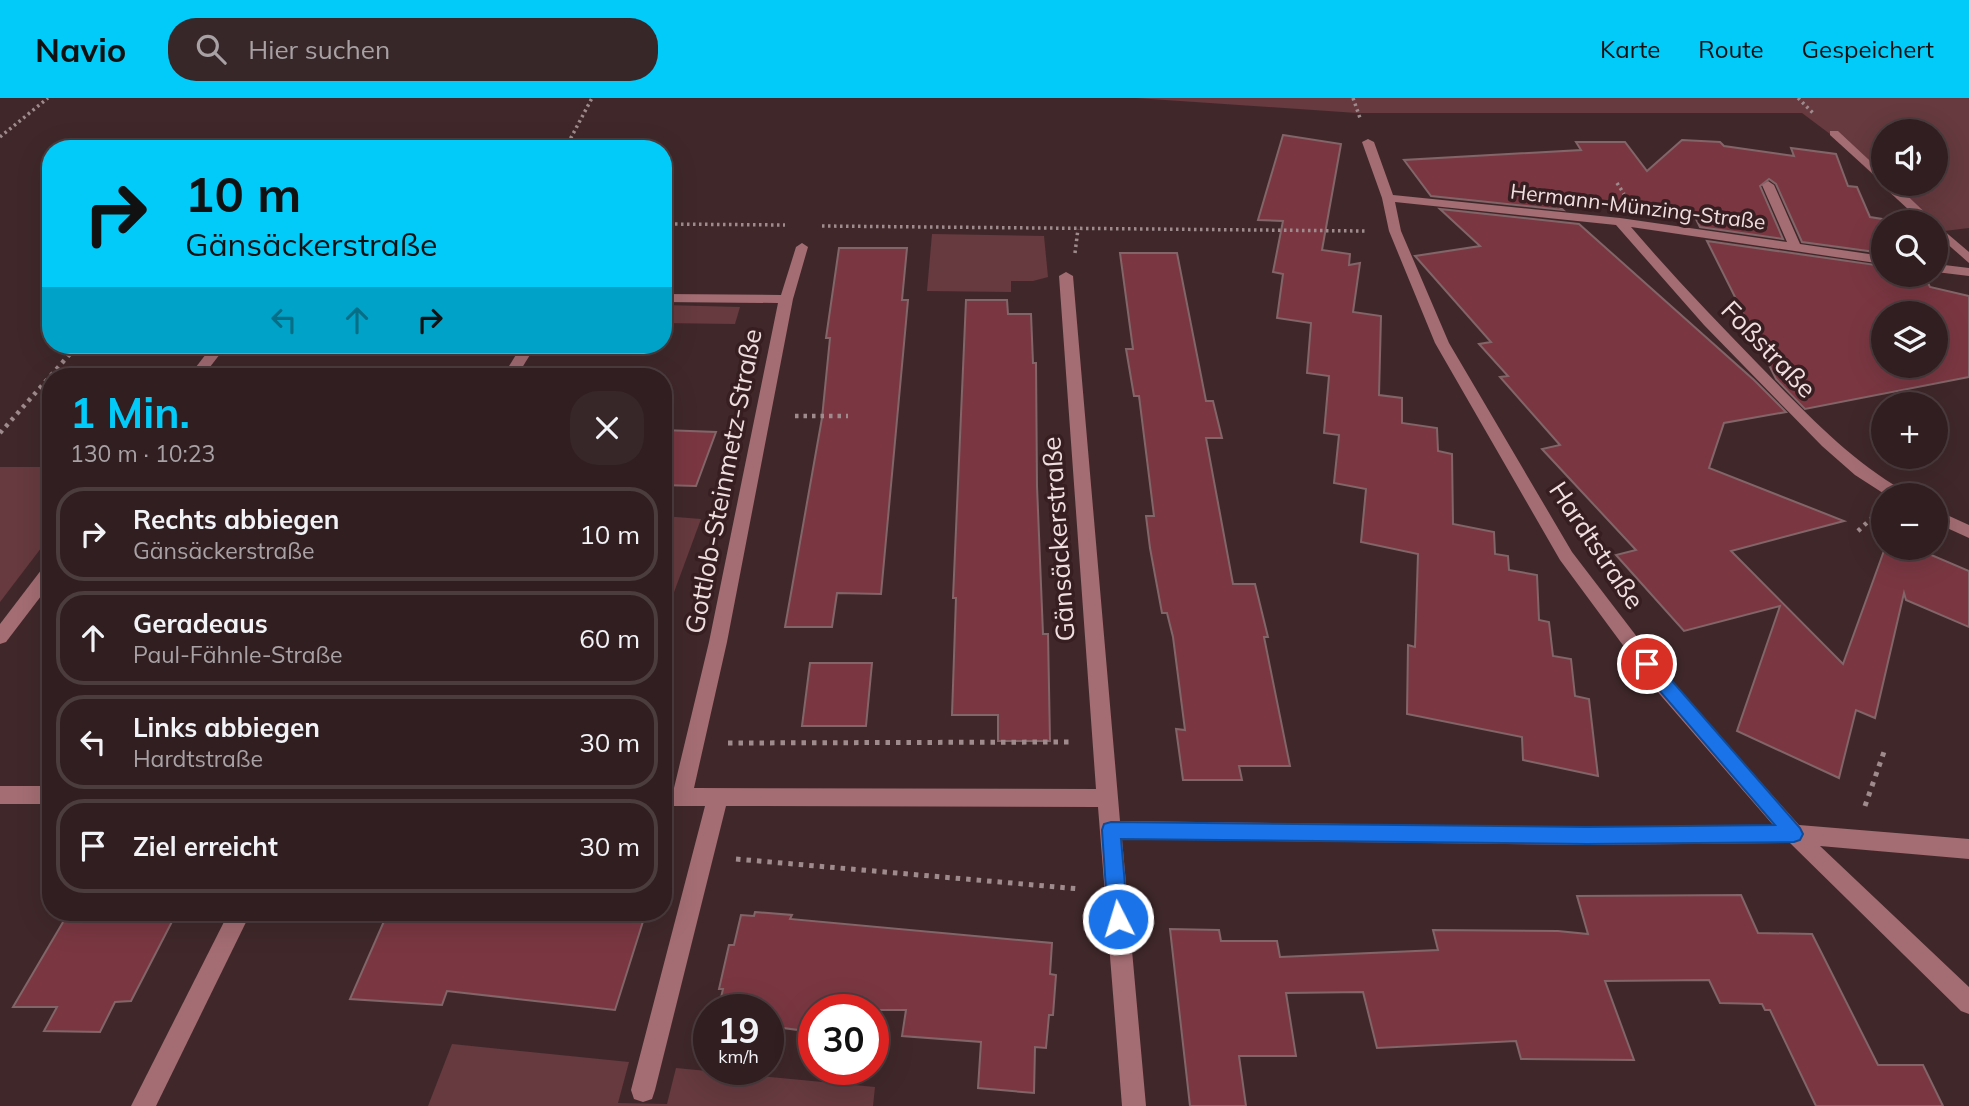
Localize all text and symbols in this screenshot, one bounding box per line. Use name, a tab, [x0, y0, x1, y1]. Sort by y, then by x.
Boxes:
search box	[168, 18, 658, 81]
text: Navio	[35, 29, 126, 70]
icon: search	[192, 30, 230, 68]
text: Hier suchen	[248, 33, 390, 66]
text: Karte	[1600, 34, 1660, 64]
text: Route	[1698, 34, 1764, 64]
text: Gespeichert	[1802, 34, 1934, 64]
map controls	[1871, 119, 1948, 560]
button: sound	[1871, 119, 1948, 196]
text: 10 m	[185, 163, 301, 224]
icon: right	[70, 168, 161, 259]
street label: Hermann-Münzing-Straße	[1509, 177, 1767, 235]
button: search	[1871, 210, 1948, 287]
text: Gänsäckerstraße	[185, 224, 437, 264]
street label: Foßstraße	[1715, 293, 1823, 405]
icon: left	[265, 301, 303, 339]
icon: ahead	[338, 301, 376, 339]
icon: right	[411, 301, 449, 339]
button: layers	[1871, 301, 1948, 378]
street label: Gottlob-Steinmetz-Straße	[677, 326, 769, 636]
text: 1 Min.	[70, 386, 190, 439]
button: close	[570, 391, 644, 465]
button: +	[1871, 392, 1948, 469]
street label: Gänsäckerstraße	[1034, 436, 1082, 642]
text: 130 m · 10:23	[70, 439, 215, 468]
street label: Hardtstraße	[1542, 475, 1652, 615]
button: −	[1871, 483, 1948, 560]
text: Rechts abbiegen	[133, 503, 339, 536]
icon: right	[74, 515, 112, 553]
text: 10 m	[579, 518, 640, 551]
text: Gänsäckerstraße	[133, 536, 314, 565]
text: Geradeaus	[133, 607, 268, 640]
icon: ahead	[74, 619, 112, 657]
text: 60 m	[579, 622, 640, 655]
pin	[1617, 634, 1677, 694]
text: Paul-Fähnle-Straße	[133, 640, 343, 669]
icon: arrive	[1628, 645, 1666, 683]
text: Links abbiegen	[133, 711, 320, 744]
icon: left	[74, 723, 112, 761]
text: 30 m	[579, 726, 640, 759]
text: Hardtstraße	[133, 744, 263, 773]
icon: arrive	[74, 827, 112, 865]
text: Ziel erreicht	[133, 830, 278, 863]
text: 30 m	[579, 830, 640, 863]
position arrow	[1081, 882, 1155, 956]
speed limit sign: 30	[798, 994, 889, 1085]
text: 19	[717, 1008, 760, 1052]
text: km/h	[718, 1045, 759, 1068]

